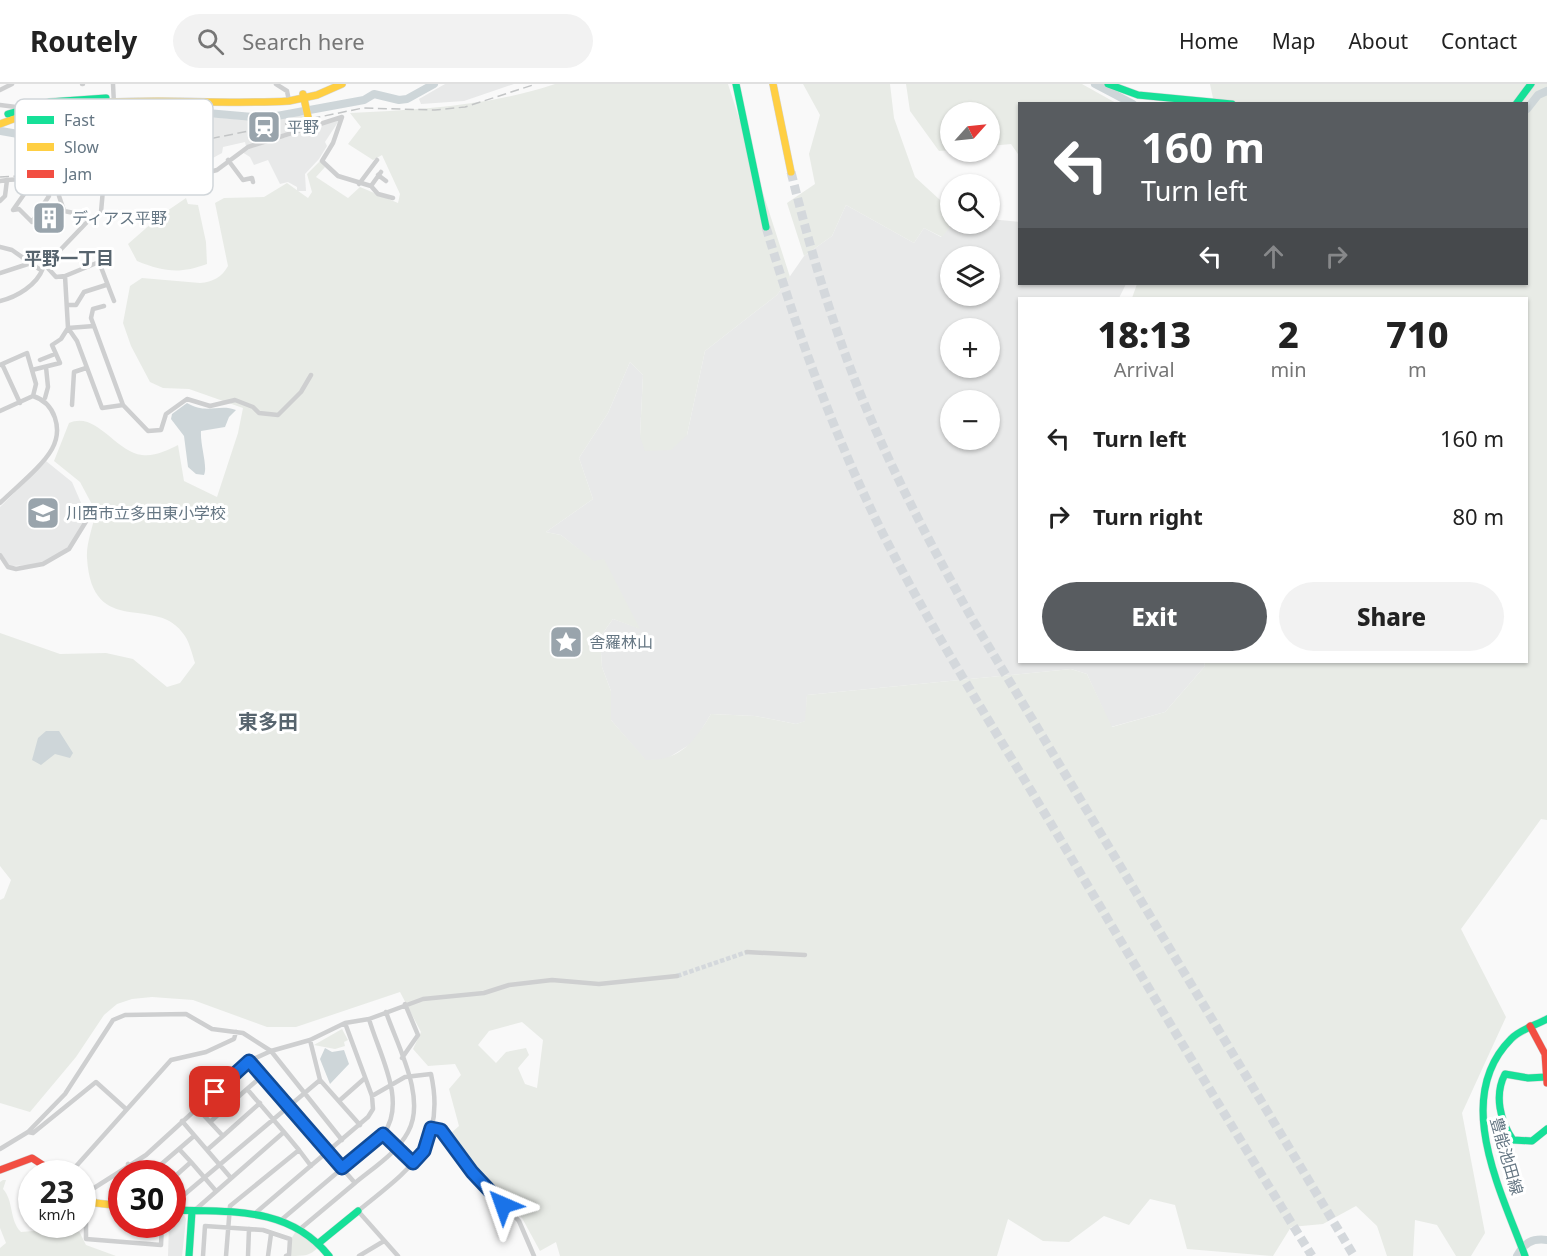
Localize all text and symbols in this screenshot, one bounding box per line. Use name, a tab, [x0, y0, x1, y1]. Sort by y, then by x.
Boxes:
search box	[173, 14, 593, 68]
text: Routely	[30, 22, 137, 60]
icon: search	[194, 25, 227, 58]
text: Search here	[242, 26, 365, 56]
text: Home	[1179, 27, 1239, 55]
text: Map	[1272, 27, 1315, 55]
text: About	[1348, 27, 1408, 55]
text: Contact	[1441, 27, 1517, 55]
legend	[15, 99, 213, 195]
north arrow	[940, 102, 1000, 162]
map controls	[940, 102, 1000, 450]
text: Fast	[64, 109, 95, 131]
station icon: 平野	[246, 109, 282, 145]
place label: 平野	[287, 116, 319, 138]
text: 160 m	[1141, 118, 1265, 175]
icon: left	[1042, 126, 1120, 204]
text: Slow	[64, 136, 99, 158]
text: Jam	[62, 163, 92, 185]
text: Turn left	[1141, 172, 1247, 209]
button: search	[940, 174, 1000, 234]
building icon: ディアス平野	[31, 200, 67, 236]
place label: ディアス平野	[72, 207, 167, 229]
icon: left	[1194, 240, 1227, 273]
icon: ahead	[1257, 240, 1290, 273]
icon: right	[1320, 240, 1353, 273]
district label: 平野一丁目	[24, 246, 114, 270]
button: layers	[940, 246, 1000, 306]
text: 18:13	[1097, 310, 1191, 359]
text: 2	[1278, 310, 1299, 359]
text: 710	[1386, 310, 1449, 359]
button: +	[940, 318, 1000, 378]
text: Arrival	[1114, 356, 1175, 383]
text: min	[1270, 356, 1307, 383]
text: m	[1408, 356, 1427, 383]
button: −	[940, 390, 1000, 450]
icon: left	[1042, 422, 1075, 455]
text: Turn left	[1093, 423, 1187, 453]
text: 160 m	[1440, 423, 1504, 453]
school or university icon: 川西市立多田東小学校	[25, 495, 61, 531]
icon: right	[1042, 500, 1075, 533]
text: Turn right	[1093, 501, 1203, 531]
text: 80 m	[1453, 501, 1504, 531]
place label: 川西市立多田東小学校	[66, 502, 226, 524]
button: Exit	[1042, 582, 1267, 651]
button: Share	[1279, 582, 1504, 651]
place icon: 舎羅林山	[548, 624, 584, 660]
place label: 舎羅林山	[589, 631, 653, 653]
district label: 東多田	[238, 708, 298, 735]
pin	[189, 1066, 240, 1117]
icon: arrive	[198, 1075, 231, 1108]
street label: 豊能池田線	[1485, 1115, 1529, 1197]
speed limit sign: 30	[108, 1160, 186, 1238]
text: 23	[40, 1171, 74, 1212]
position arrow	[471, 1173, 535, 1237]
text: km/h	[39, 1204, 75, 1224]

